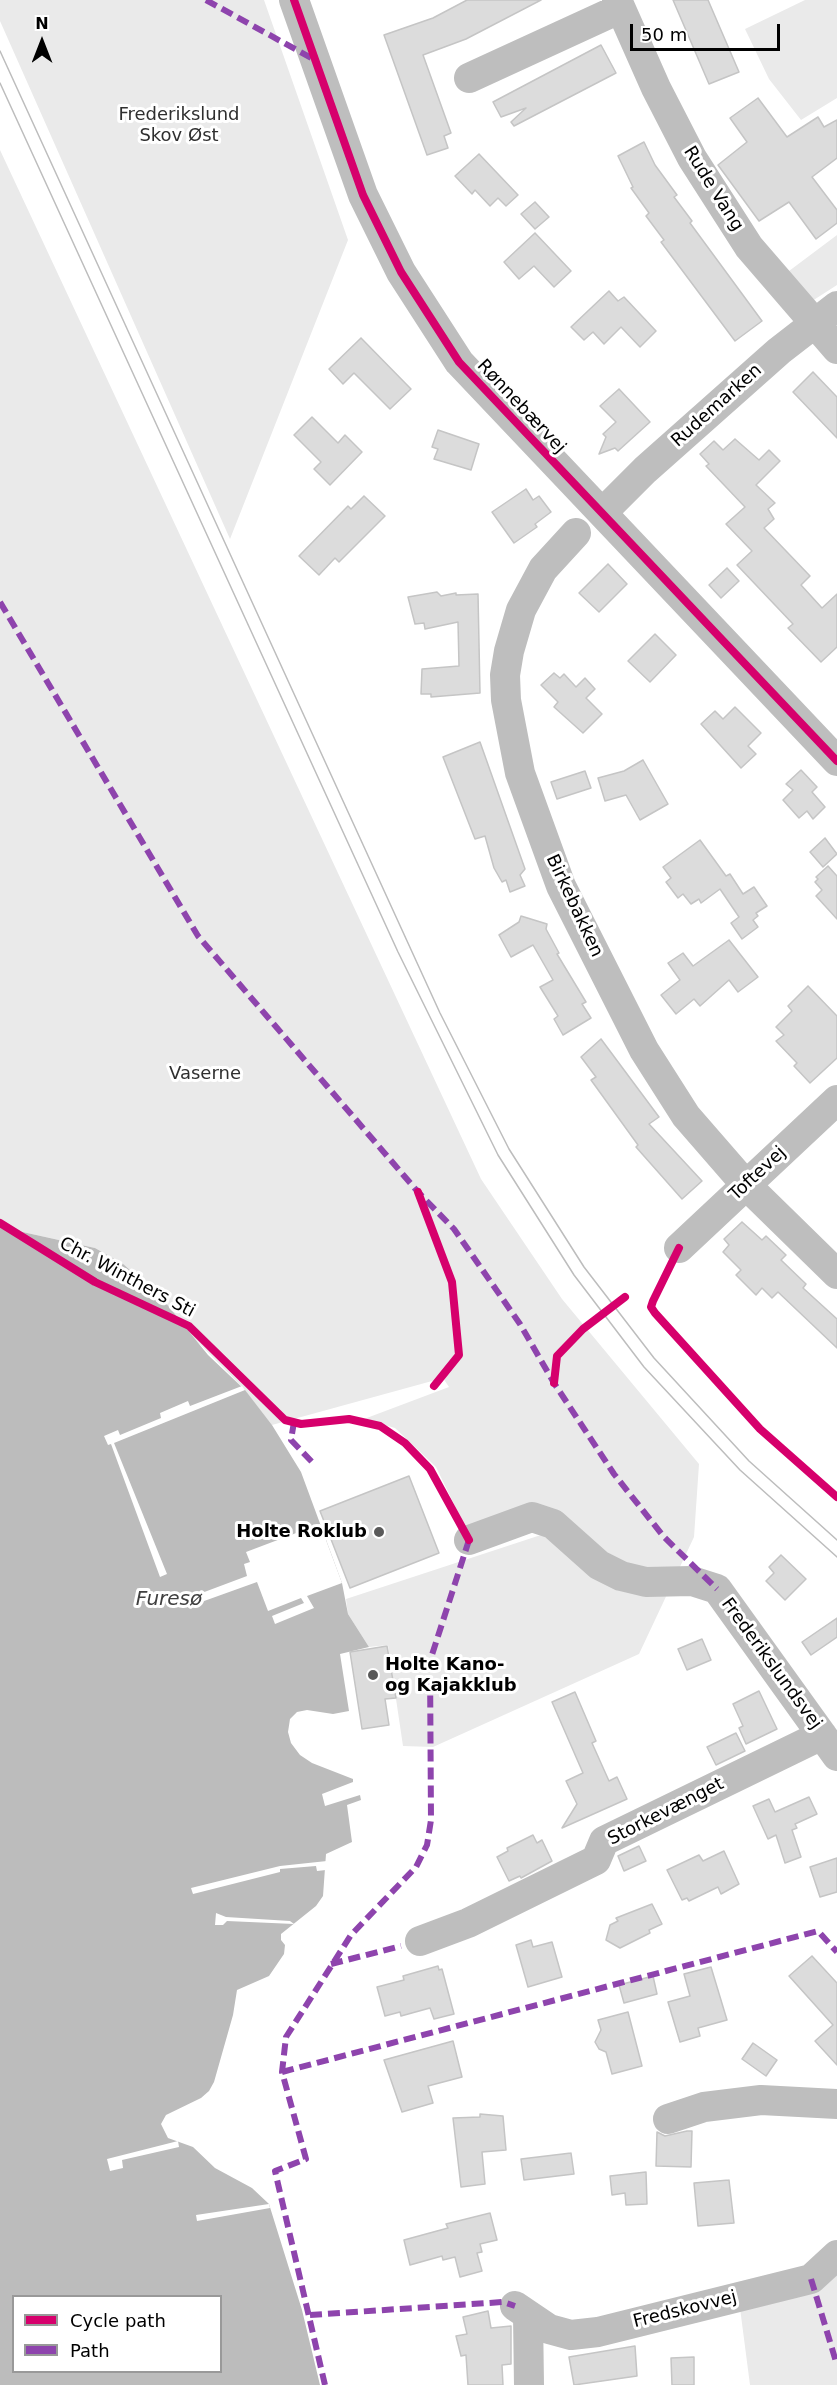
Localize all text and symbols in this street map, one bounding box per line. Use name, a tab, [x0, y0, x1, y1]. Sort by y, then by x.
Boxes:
north arrow	[12, 12, 72, 72]
scale bar	[633, 12, 783, 50]
text: N	[35, 14, 49, 33]
text: 50 m	[641, 24, 687, 45]
park label: Frederikslund Skov Øst	[118, 104, 240, 146]
street label: Rude Vang	[678, 143, 748, 235]
street label: Rønnebærvej	[472, 356, 570, 458]
street label: Rudemarken	[667, 360, 767, 452]
street label: Birkebakken	[541, 851, 607, 961]
park label: Vaserne	[169, 1063, 241, 1085]
street label: Toftevej	[725, 1142, 791, 1206]
street label: Chr. Winthers Sti	[55, 1233, 199, 1323]
place label: Holte Roklub	[236, 1521, 367, 1543]
marker: Holte Roklub	[372, 1525, 386, 1539]
water label: Furesø	[136, 1588, 202, 1612]
street label: Frederikslundsvej	[716, 1594, 826, 1734]
place label: Holte Kano- og Kajakklub	[385, 1654, 517, 1696]
marker: Holte Kano- og Kajakklub	[366, 1668, 380, 1682]
street label: Storkevænget	[604, 1774, 728, 1850]
street label: Fredskovvej	[631, 2287, 739, 2333]
legend	[12, 2295, 222, 2373]
text: Cycle path	[70, 2310, 166, 2331]
text: Path	[70, 2340, 110, 2361]

